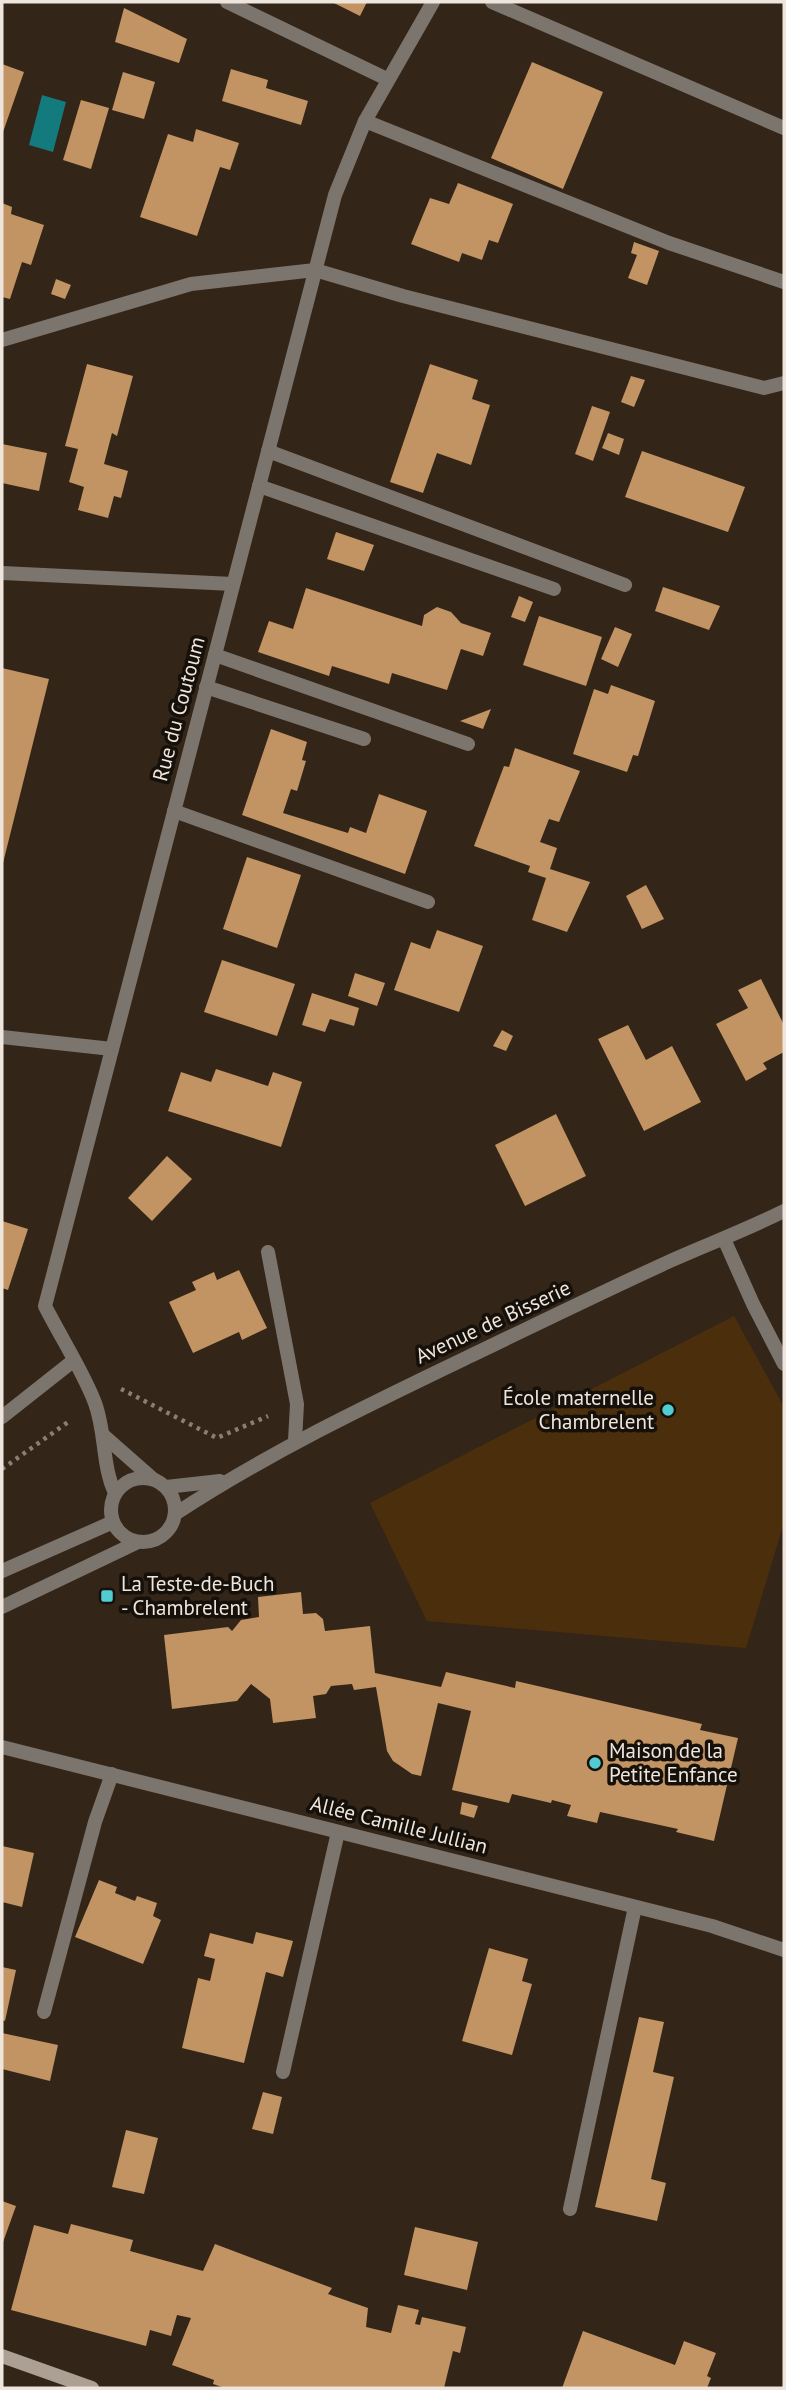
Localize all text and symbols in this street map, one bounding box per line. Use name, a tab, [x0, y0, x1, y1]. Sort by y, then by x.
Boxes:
street label: Rue du Coutoum	[146, 634, 211, 784]
street label: Avenue de Bisserie	[411, 1274, 575, 1369]
place label: École maternelle Chambrelent	[503, 1384, 654, 1435]
marker: École maternelle Chambrelent	[660, 1402, 676, 1418]
place label: La Teste-de-Buch - Chambrelent	[121, 1570, 274, 1621]
marker: La Teste-de-Buch - Chambrelent	[99, 1588, 115, 1604]
place label: Maison de la Petite Enfance	[609, 1737, 738, 1788]
marker: Maison de la Petite Enfance	[587, 1755, 603, 1771]
street label: Allée Camille Jullian	[308, 1789, 491, 1860]

